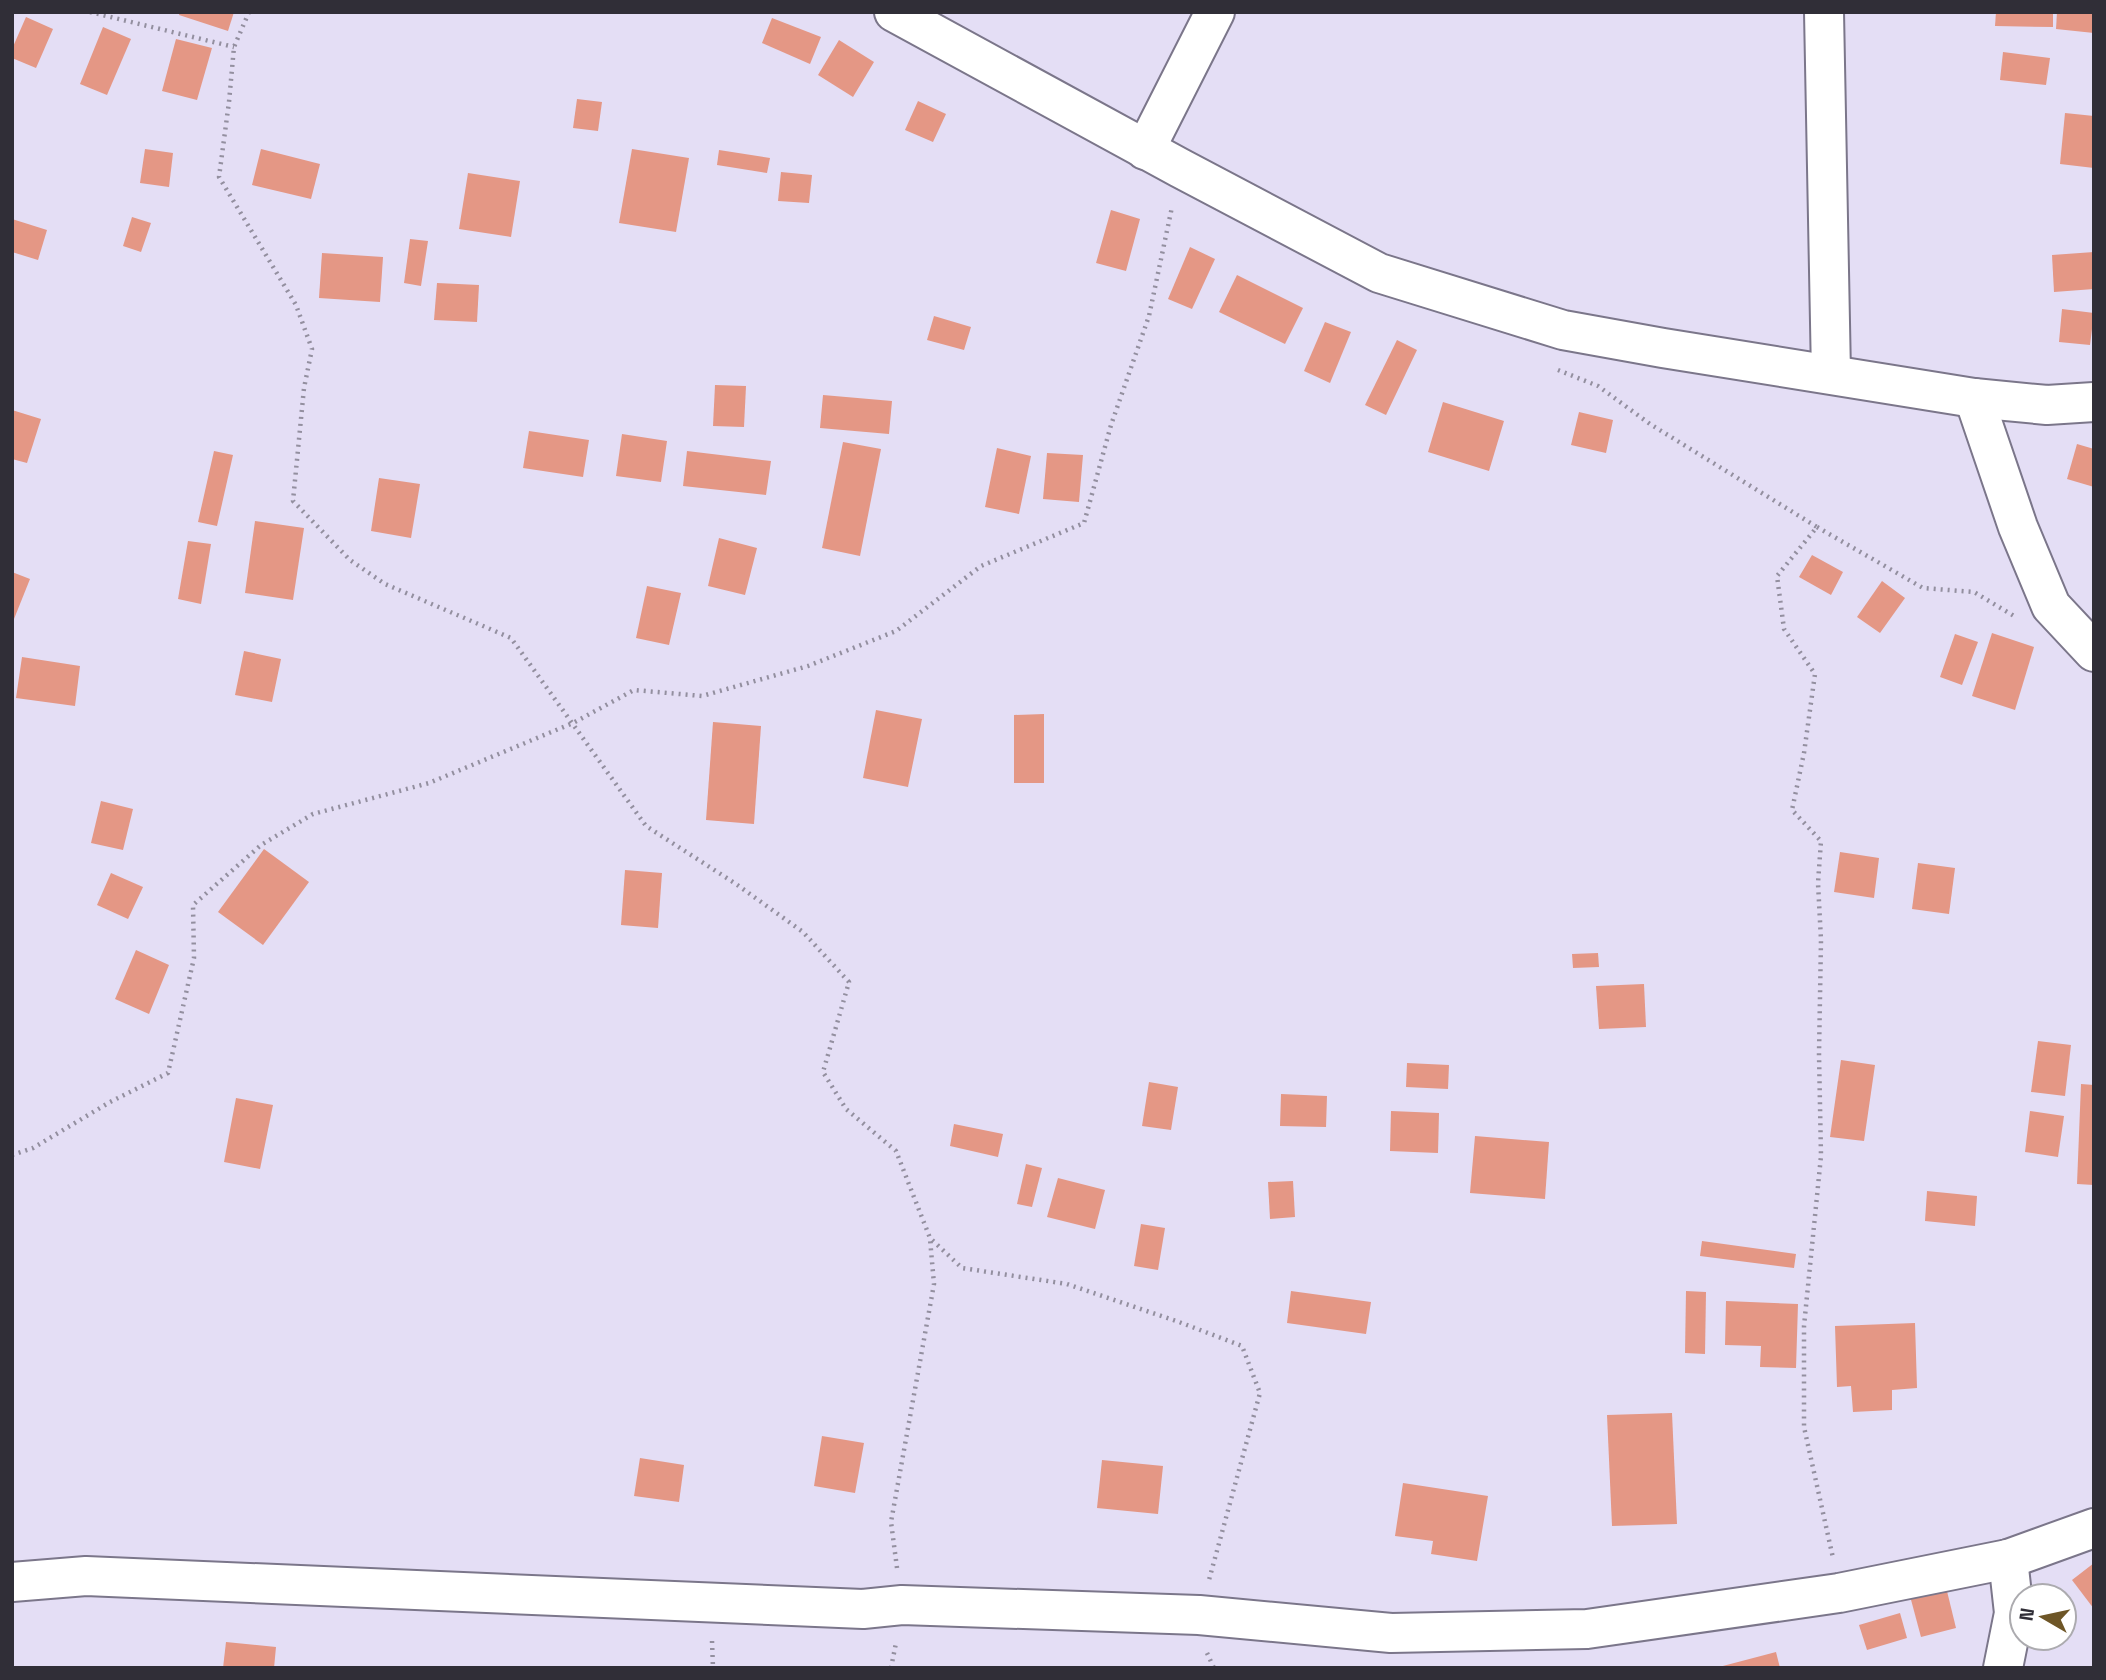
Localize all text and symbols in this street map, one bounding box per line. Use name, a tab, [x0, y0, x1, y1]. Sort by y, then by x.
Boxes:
north arrow	[2008, 1582, 2078, 1652]
text: N	[2013, 1606, 2040, 1623]

